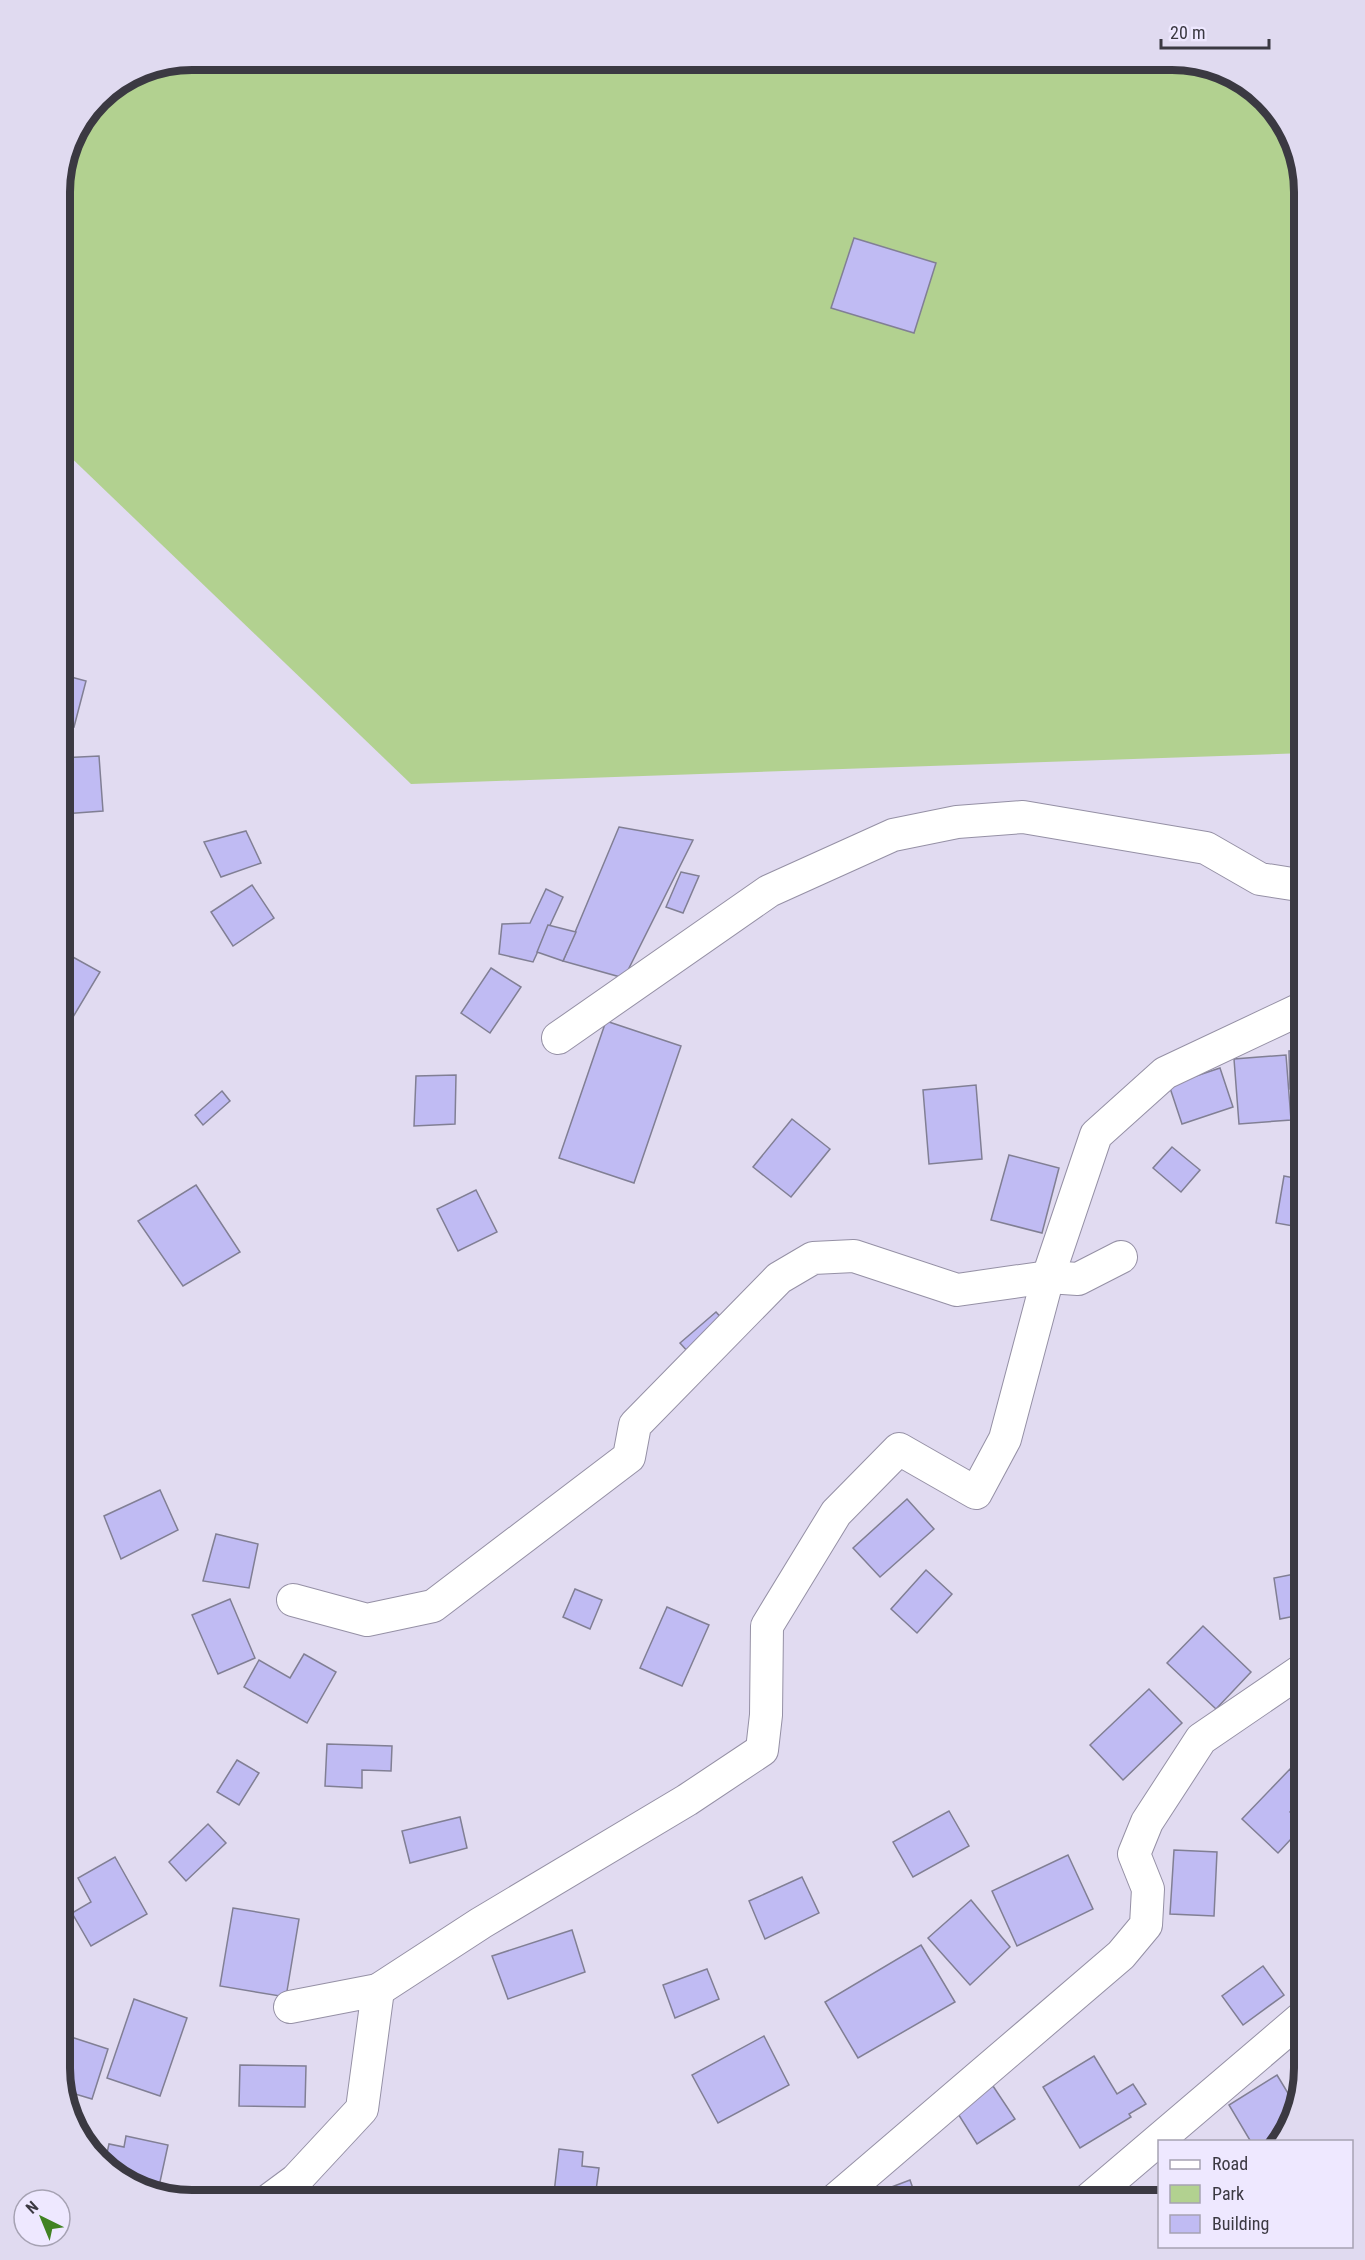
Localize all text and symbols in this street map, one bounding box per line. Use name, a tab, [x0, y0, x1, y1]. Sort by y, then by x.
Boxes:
scale bar	[1161, 12, 1269, 50]
text: 20 m	[1170, 22, 1205, 43]
legend	[1158, 2140, 1353, 2248]
text: Road	[1212, 2153, 1248, 2174]
text: Park	[1212, 2183, 1244, 2204]
north arrow	[12, 2188, 72, 2248]
text: N	[22, 2197, 42, 2218]
text: Building	[1212, 2213, 1269, 2234]

